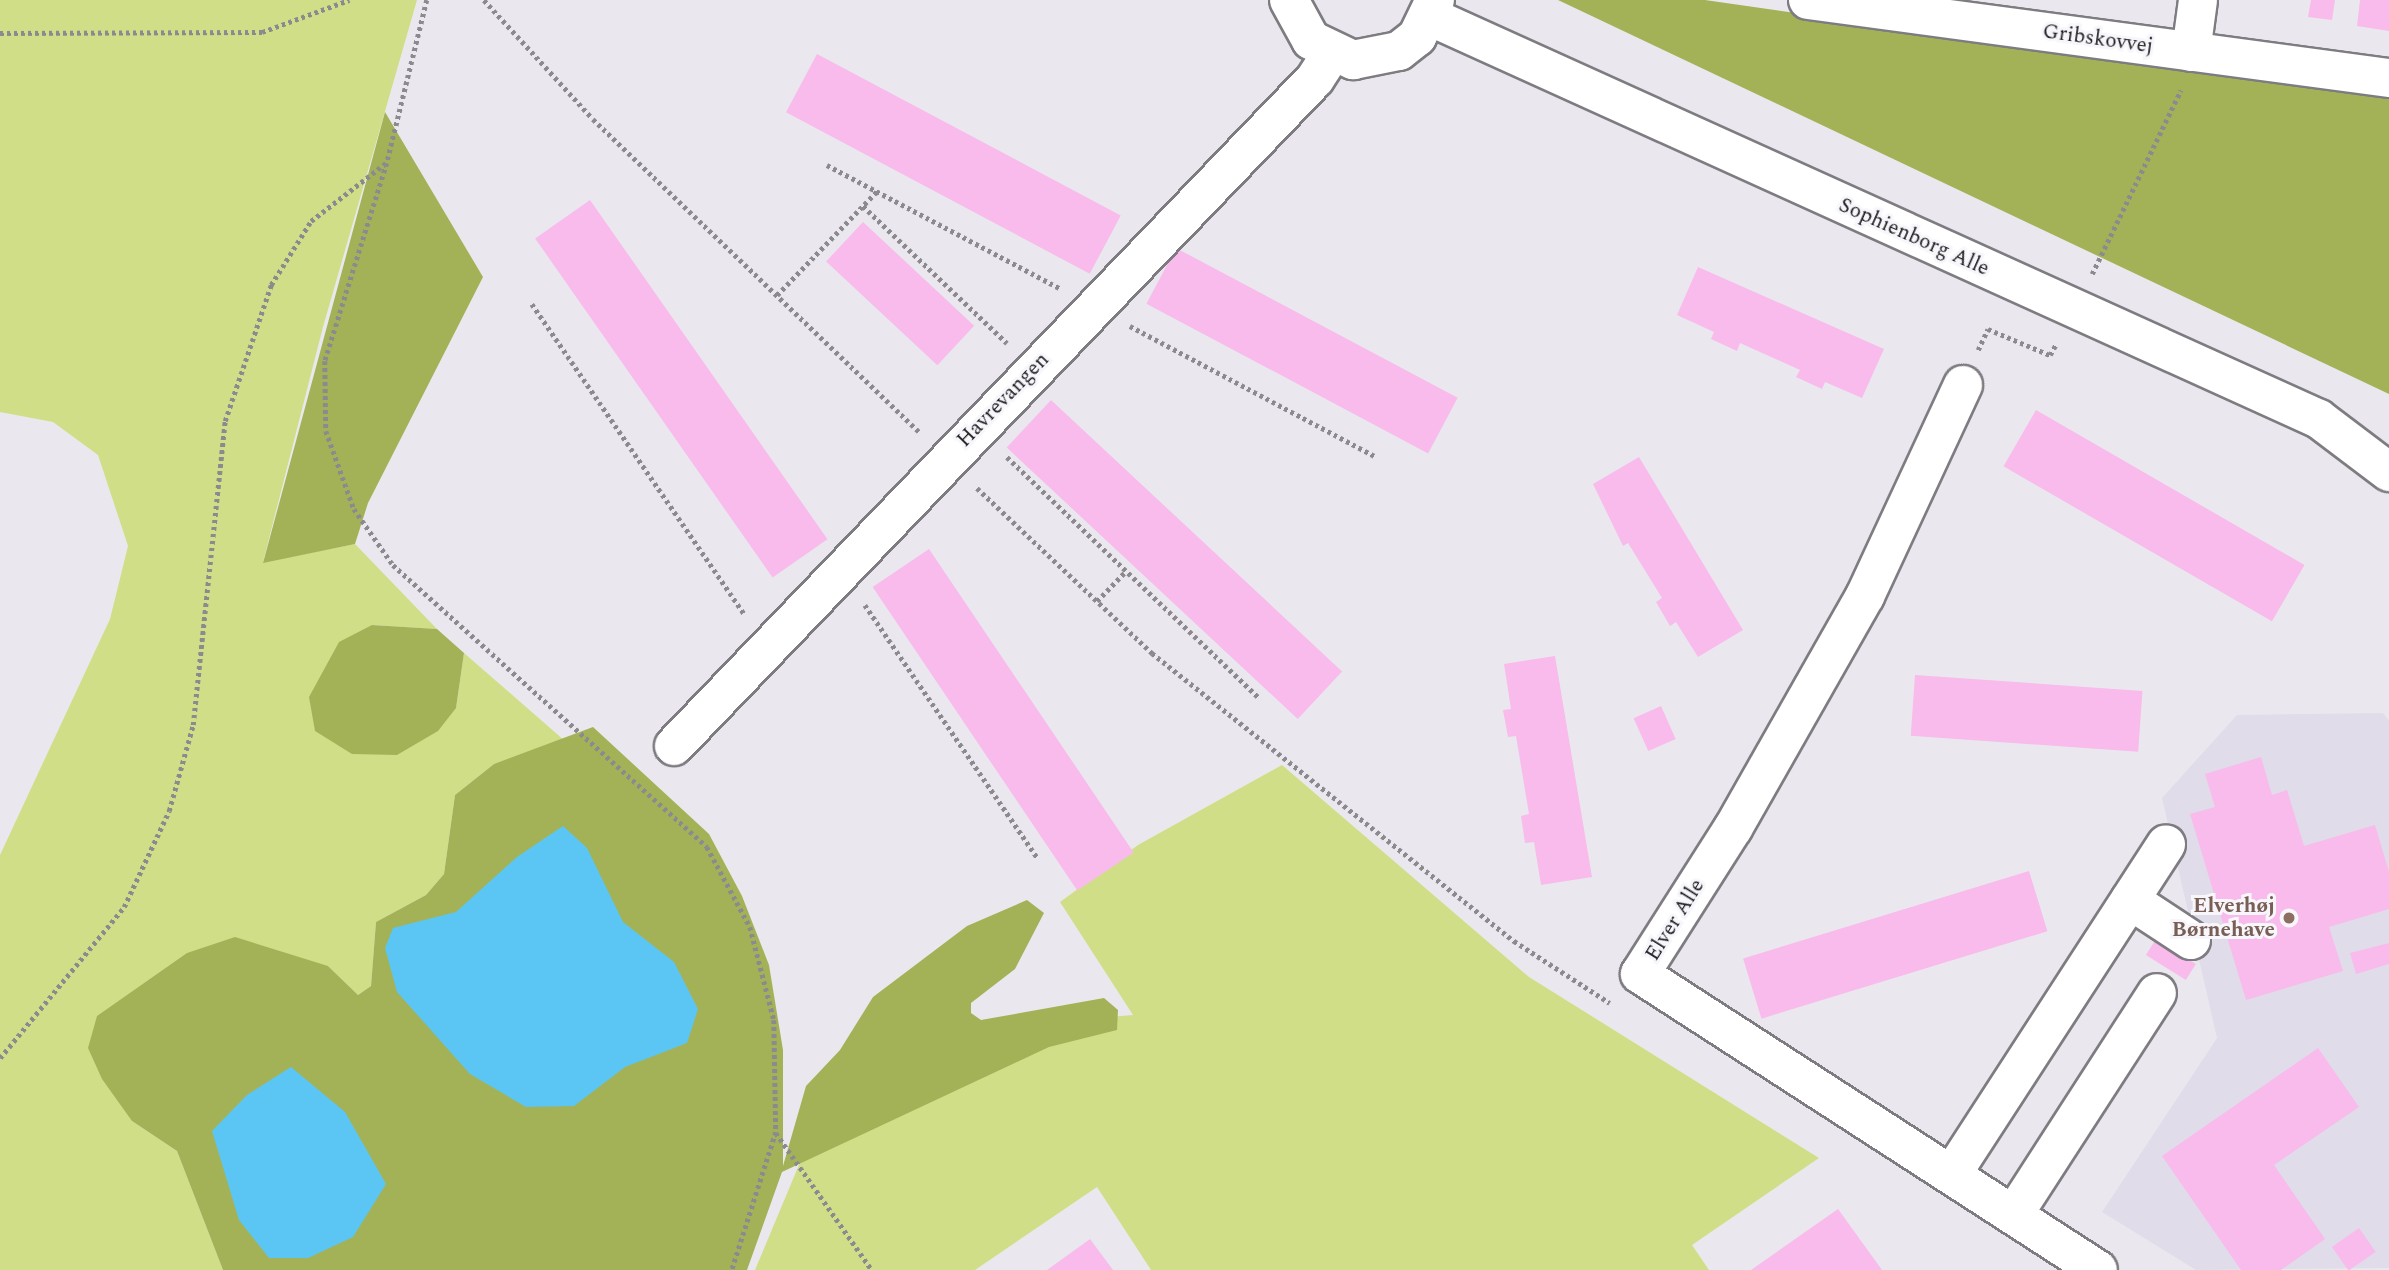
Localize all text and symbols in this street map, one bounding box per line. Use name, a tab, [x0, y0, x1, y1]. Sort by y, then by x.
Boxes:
street label: Gribskovvej	[2041, 19, 2155, 59]
street label: Sophienborg Alle	[1835, 193, 1993, 281]
street label: Havrevangen	[952, 347, 1054, 453]
street label: Elver Alle	[1640, 874, 1710, 966]
place label: Elverhøj Børnehave	[2172, 893, 2275, 943]
marker: Elverhøj Børnehave	[2281, 910, 2297, 926]

